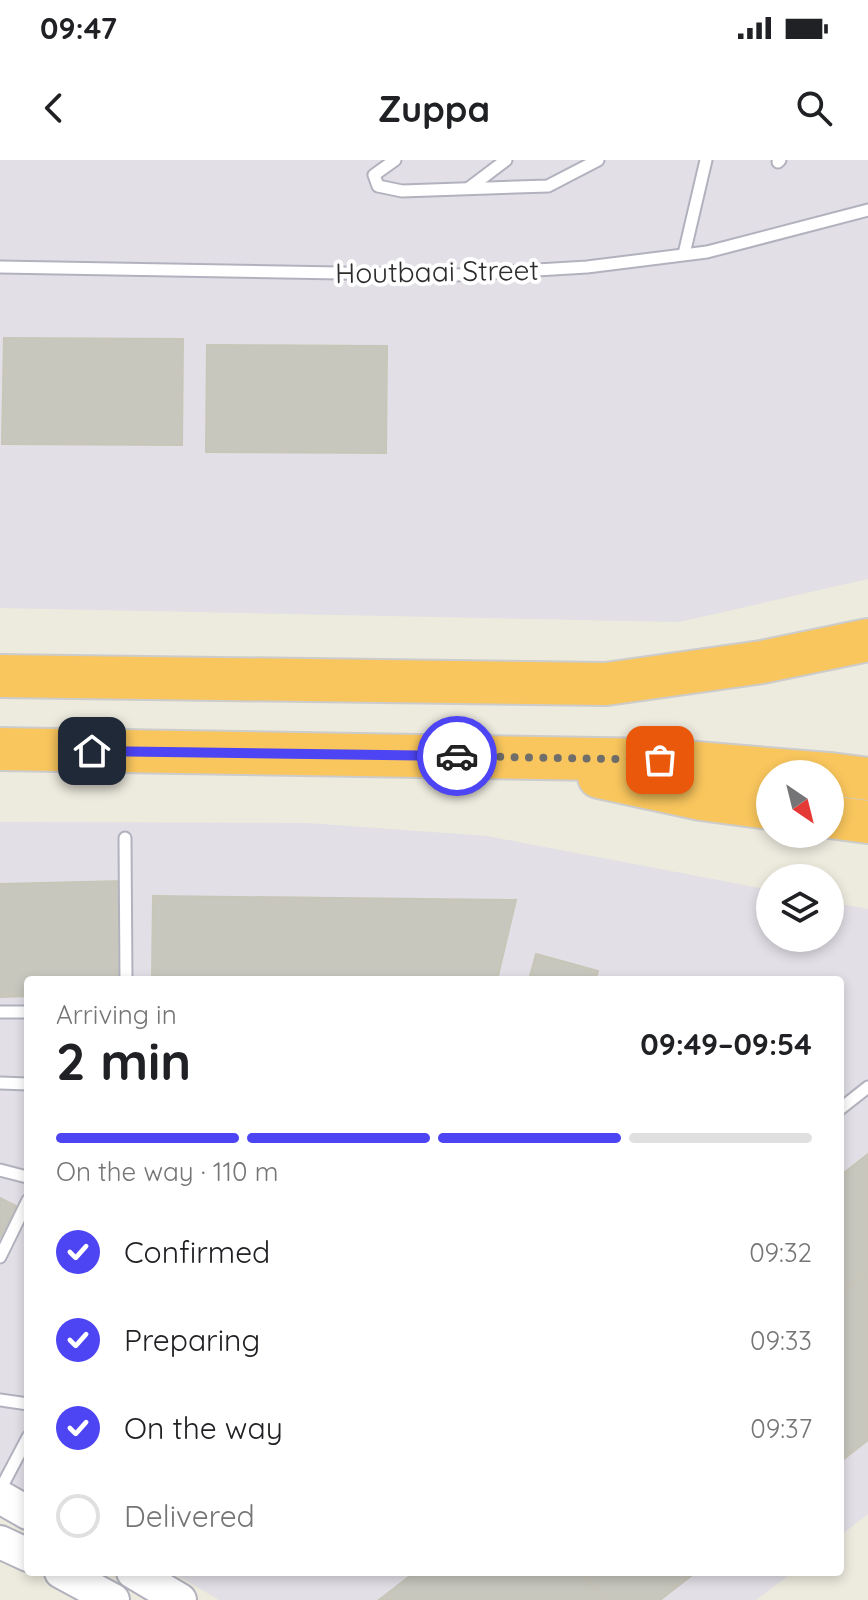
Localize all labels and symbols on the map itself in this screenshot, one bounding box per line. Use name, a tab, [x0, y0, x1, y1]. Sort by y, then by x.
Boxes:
street label: Houtbaai Street	[335, 252, 539, 290]
courier	[417, 716, 497, 796]
pin	[58, 717, 126, 785]
pin	[626, 726, 694, 794]
north arrow	[756, 760, 844, 848]

